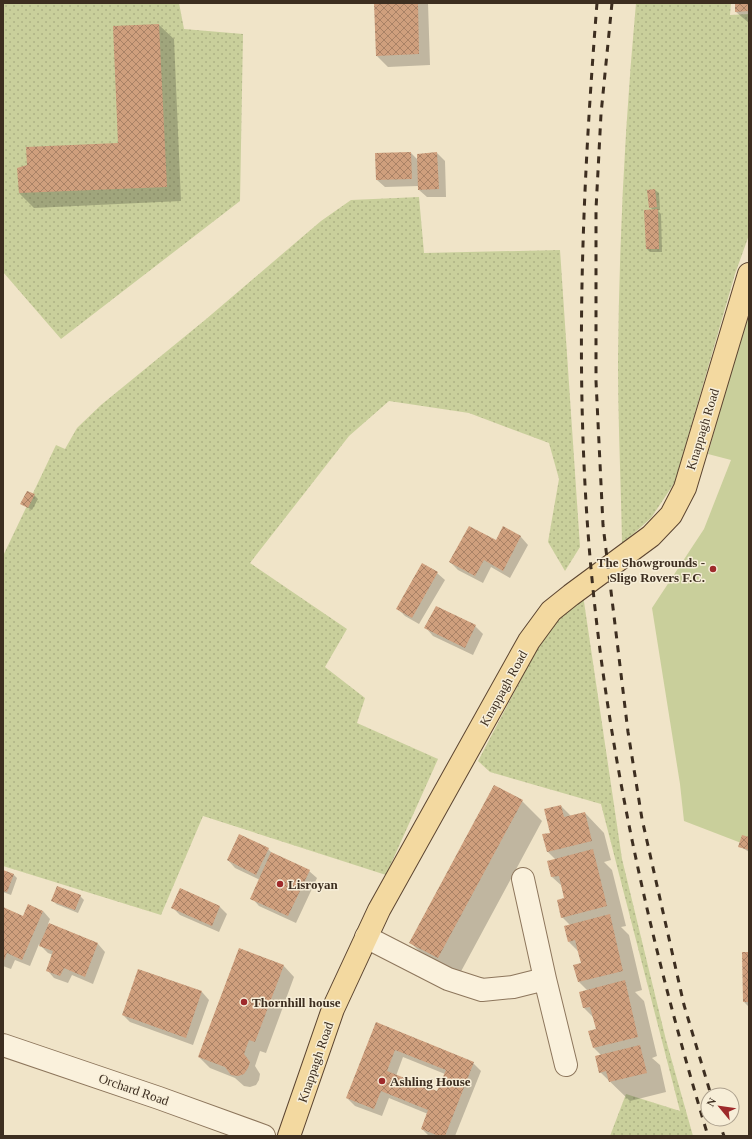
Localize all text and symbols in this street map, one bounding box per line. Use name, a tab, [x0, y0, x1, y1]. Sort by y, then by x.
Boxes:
street label: Knappagh Road	[683, 386, 722, 472]
place label: The Showgrounds - Sligo Rovers F.C.	[597, 555, 705, 585]
marker: The Showgrounds - Sligo Rovers F.C.	[708, 564, 718, 574]
street label: Knappagh Road	[476, 647, 531, 729]
place label: Lisroyan	[288, 877, 338, 892]
marker: Lisroyan	[275, 879, 285, 889]
place label: Thornhill house	[252, 995, 341, 1010]
marker: Thornhill house	[239, 997, 249, 1007]
street label: Knappagh Road	[295, 1019, 336, 1104]
street label: Orchard Road	[97, 1070, 171, 1109]
place label: Ashling House	[390, 1074, 471, 1089]
marker: Ashling House	[377, 1076, 387, 1086]
north arrow	[700, 1087, 740, 1127]
text: N	[704, 1096, 718, 1109]

